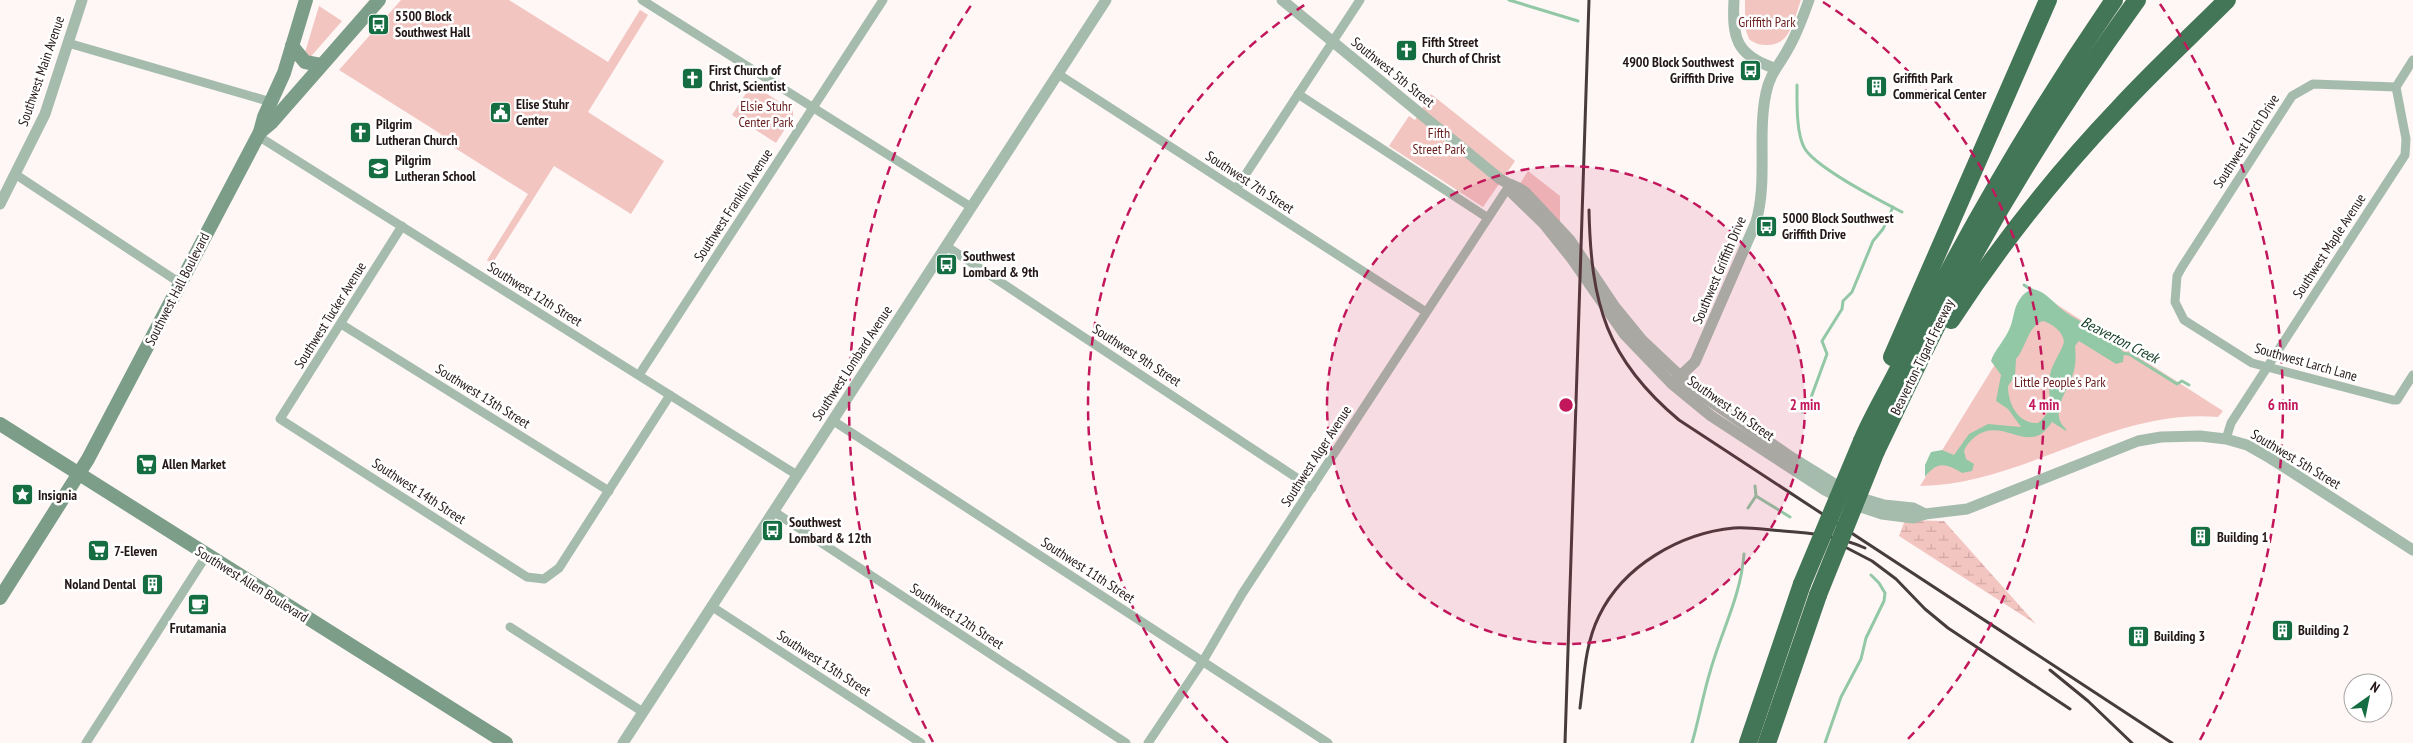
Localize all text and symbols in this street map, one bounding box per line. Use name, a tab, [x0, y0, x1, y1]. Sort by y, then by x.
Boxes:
place label: 5500 Block Southwest Hall	[395, 7, 471, 41]
bus stop icon: 5500 Block Southwest Hall	[367, 12, 391, 36]
street label: Southwest Main Avenue	[14, 13, 68, 128]
park label: Griffith Park	[1738, 13, 1796, 31]
street label: Southwest 5th Street	[1348, 33, 1438, 111]
place label: Fifth Street Church of Christ	[1422, 33, 1501, 67]
church icon: Fifth Street Church of Christ	[1394, 38, 1418, 62]
place label: 4900 Block Southwest Griffith Drive	[1622, 53, 1734, 87]
bus stop icon: 4900 Block Southwest Griffith Drive	[1738, 58, 1762, 82]
place label: First Church of Christ, Scientist	[709, 61, 786, 95]
church icon: First Church of Christ, Scientist	[681, 66, 705, 90]
place label: Griffith Park Commerical Center	[1893, 69, 1987, 103]
building icon: Griffith Park Commerical Center	[1865, 74, 1889, 98]
street label: Southwest Larch Drive	[2209, 91, 2283, 191]
place label: Elise Stuhr Center	[516, 95, 570, 129]
park label: Elsie Stuhr Center Park	[738, 97, 794, 131]
public building icon: Elise Stuhr Center	[488, 100, 512, 124]
place label: Pilgrim Lutheran Church	[376, 115, 458, 149]
church icon: Pilgrim Lutheran Church	[348, 120, 372, 144]
park label: Fifth Street Park	[1413, 124, 1466, 158]
street label: Southwest Franklin Avenue	[690, 145, 776, 265]
street label: Southwest 7th Street	[1202, 147, 1298, 217]
place label: Pilgrim Lutheran School	[395, 151, 476, 185]
school or university icon: Pilgrim Lutheran School	[367, 156, 391, 180]
street label: Southwest Maple Avenue	[2288, 190, 2370, 302]
place label: 5000 Block Southwest Griffith Drive	[1782, 209, 1894, 243]
street label: Southwest Griffith Drive	[1688, 213, 1750, 327]
bus stop icon: 5000 Block Southwest Griffith Drive	[1754, 214, 1778, 238]
street label: Southwest Hall Boulevard	[141, 229, 213, 349]
place label: Southwest Lombard & 9th	[963, 247, 1039, 281]
bus stop icon: Southwest Lombard & 9th	[935, 252, 959, 276]
street label: Southwest Tucker Avenue	[290, 258, 370, 372]
street label: Southwest 12th Street	[484, 258, 586, 330]
street label: Beaverton-Tigard Freeway	[1886, 295, 1958, 418]
street label: Southwest Lombard Avenue	[808, 302, 896, 424]
water label: Beaverton Creek	[2078, 312, 2164, 368]
street label: Southwest 9th Street	[1089, 320, 1185, 390]
street label: Southwest Larch Lane	[2253, 339, 2360, 385]
street label: Southwest 13th Street	[432, 360, 534, 432]
street label: Southwest 5th Street	[1684, 371, 1778, 445]
park label: Little People's Park	[2014, 373, 2106, 391]
text: 2 min	[1790, 395, 1820, 414]
text: 4 min	[2029, 395, 2059, 414]
text: 6 min	[2268, 395, 2298, 414]
centre of rings	[1557, 396, 1575, 414]
street label: Southwest Alger Avenue	[1277, 402, 1355, 510]
street label: Southwest 5th Street	[2248, 425, 2344, 493]
supermarket icon: Allen Market	[134, 452, 158, 476]
street label: Southwest 14th Street	[369, 454, 469, 528]
place label: Allen Market	[161, 455, 226, 473]
place icon: Insignia	[10, 483, 34, 507]
place label: Insignia	[38, 486, 77, 504]
place label: Southwest Lombard & 12th	[789, 513, 871, 547]
bus stop icon: Southwest Lombard & 12th	[761, 518, 785, 542]
building icon: Building 1	[2189, 525, 2213, 549]
place label: Building 1	[2217, 528, 2268, 546]
street label: Southwest 11th Street	[1038, 533, 1138, 607]
supermarket icon: 7-Eleven	[86, 539, 110, 563]
place label: 7-Eleven	[114, 542, 157, 560]
street label: Southwest Allen Boulevard	[192, 542, 312, 626]
building icon: Noland Dental	[140, 572, 164, 596]
place label: Noland Dental	[65, 575, 137, 593]
street label: Southwest 12th Street	[907, 579, 1007, 653]
cafe icon: Frutamania	[186, 593, 210, 617]
building icon: Building 2	[2270, 618, 2294, 642]
place label: Frutamania	[170, 619, 226, 637]
place label: Building 2	[2298, 621, 2349, 639]
building icon: Building 3	[2126, 624, 2150, 648]
street label: Southwest 13th Street	[774, 626, 874, 700]
place label: Building 3	[2154, 627, 2205, 645]
north arrow	[2343, 673, 2393, 723]
text: N	[2367, 677, 2383, 697]

